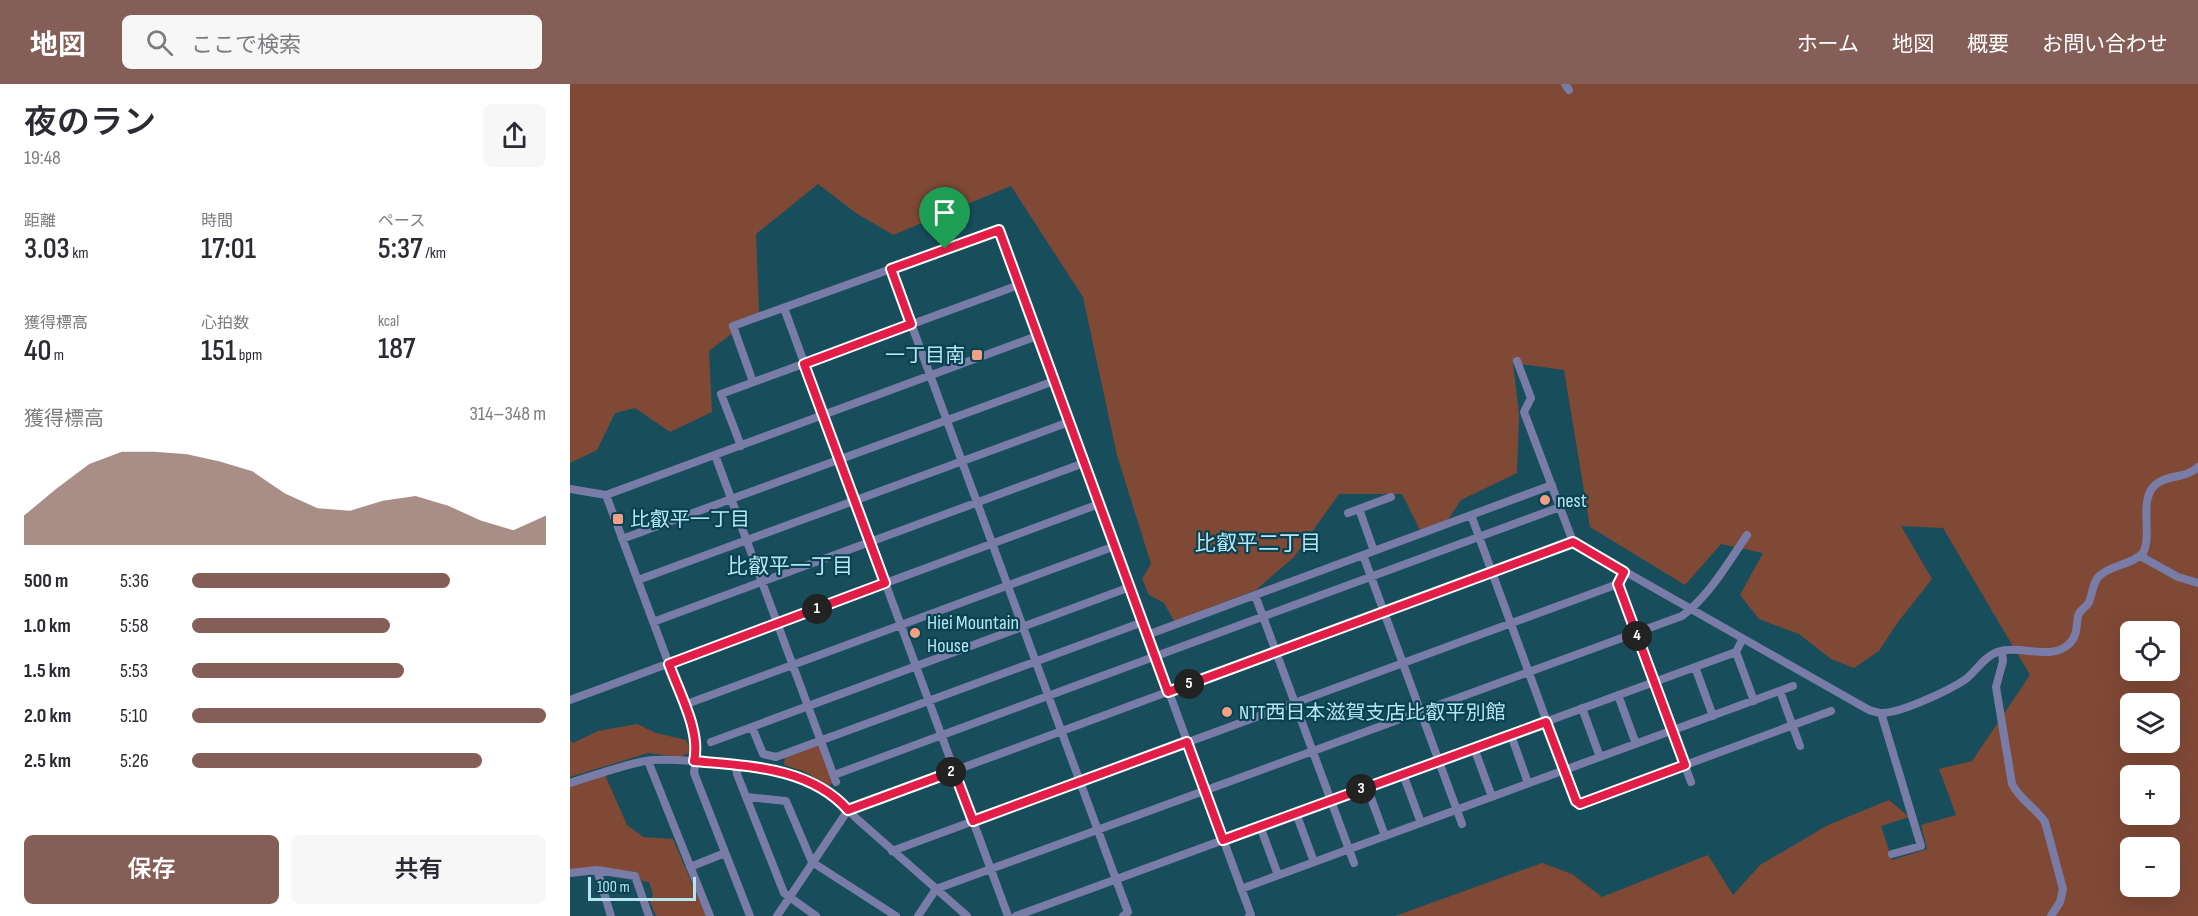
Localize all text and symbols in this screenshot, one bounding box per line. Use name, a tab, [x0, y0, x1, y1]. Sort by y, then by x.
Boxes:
search box	[122, 15, 542, 69]
icon: search	[143, 26, 176, 59]
text: 地図	[30, 29, 86, 62]
text: ここで検索	[191, 32, 301, 59]
text: ホーム	[1797, 32, 1859, 57]
text: 地図	[1892, 32, 1934, 57]
text: 概要	[1967, 32, 2009, 57]
text: お問い合わせ	[2042, 32, 2168, 57]
text: 夜のラン	[24, 103, 156, 143]
button: share	[483, 104, 546, 167]
text: 19:48	[24, 146, 61, 170]
pin	[919, 187, 970, 249]
icon: arrive	[928, 196, 961, 229]
text: 距離	[24, 212, 56, 231]
text: 時間	[201, 212, 233, 231]
text: ペース	[378, 212, 425, 231]
text: 3.03	[24, 231, 70, 267]
text: 17:01	[201, 231, 256, 267]
text: 5:37	[378, 231, 423, 267]
text: km	[70, 244, 89, 263]
text: /km	[423, 244, 446, 263]
text: kcal	[378, 312, 399, 331]
text: 獲得標高	[24, 314, 88, 333]
text: 心拍数	[201, 314, 249, 333]
text: 187	[378, 331, 416, 367]
text: 40	[24, 333, 51, 369]
text: 151	[201, 333, 236, 369]
place label: 一丁目南	[885, 344, 965, 368]
text: m	[51, 346, 64, 365]
text: bpm	[236, 346, 262, 365]
marker: 一丁目南	[970, 348, 984, 362]
text: 314–348 m	[470, 402, 546, 426]
text: 獲得標高	[24, 407, 104, 431]
place label: nest	[1557, 489, 1587, 513]
marker: nest	[1538, 493, 1552, 507]
place label: 比叡平一丁目	[630, 508, 750, 532]
marker: 比叡平一丁目	[611, 512, 625, 526]
district label: 比叡平二丁目	[1195, 531, 1321, 556]
district label: 比叡平一丁目	[727, 554, 853, 579]
text: 500 m	[24, 569, 68, 593]
text: 5:36	[120, 569, 149, 593]
pin: 1	[802, 594, 832, 624]
text: 1	[814, 599, 820, 618]
place label: Hiei Mountain House	[927, 611, 1019, 658]
text: 1.0 km	[24, 614, 71, 638]
text: 5:58	[120, 614, 149, 638]
pin: 4	[1622, 621, 1652, 651]
map controls	[2120, 621, 2180, 897]
button: locate	[2120, 621, 2180, 681]
marker: Hiei Mountain House	[908, 626, 922, 640]
text: 4	[1633, 626, 1641, 645]
text: 1.5 km	[24, 659, 70, 683]
text: 5:53	[120, 659, 148, 683]
pin: 5	[1174, 669, 1204, 699]
text: 5	[1185, 674, 1193, 693]
button: layers	[2120, 693, 2180, 753]
place label: NTT西日本滋賀支店比叡平別館	[1239, 701, 1506, 725]
text: 2.0 km	[24, 704, 71, 728]
text: 5:10	[120, 704, 148, 728]
marker: NTT西日本滋賀支店比叡平別館	[1220, 705, 1234, 719]
text: 2.5 km	[24, 749, 71, 773]
text: 5:26	[120, 749, 149, 773]
pin: 2	[936, 757, 966, 787]
text: 2	[947, 762, 955, 781]
button: +	[2120, 765, 2180, 825]
pin: 3	[1346, 774, 1376, 804]
text: 3	[1357, 779, 1365, 798]
button: 保存	[24, 835, 279, 904]
button: 共有	[291, 835, 546, 904]
button: −	[2120, 837, 2180, 897]
scale bar	[588, 874, 696, 902]
text: 100 m	[597, 878, 630, 897]

